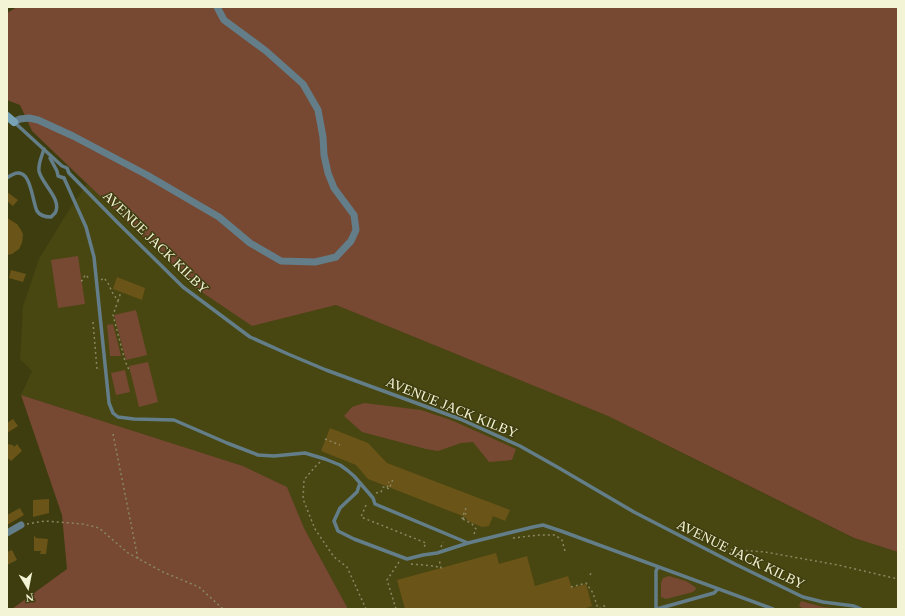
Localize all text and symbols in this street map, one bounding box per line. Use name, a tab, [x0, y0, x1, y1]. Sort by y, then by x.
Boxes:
street label: AVENUE JACK KILBY	[100, 188, 211, 297]
street label: AVENUE JACK KILBY	[384, 374, 520, 441]
street label: AVENUE JACK KILBY	[674, 517, 807, 592]
north arrow	[8, 568, 48, 608]
text: N	[25, 591, 35, 604]

